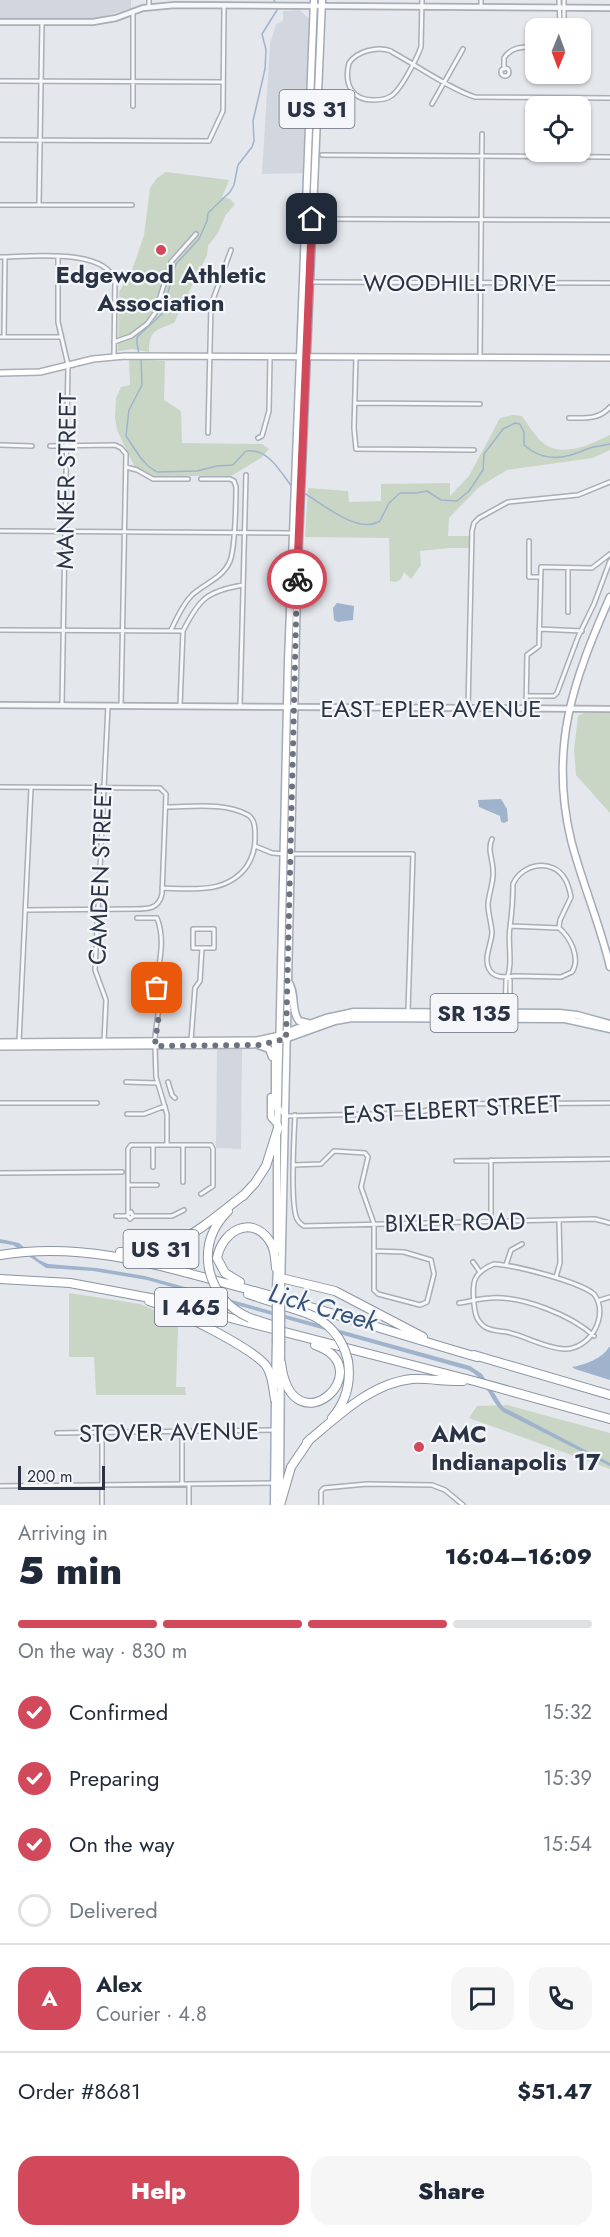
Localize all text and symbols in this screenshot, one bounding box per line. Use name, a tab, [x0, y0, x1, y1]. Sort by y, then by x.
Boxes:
north arrow	[525, 18, 591, 84]
map controls	[525, 18, 591, 162]
road number: US 31	[280, 90, 354, 128]
button: locate	[525, 96, 591, 162]
pin	[286, 193, 337, 244]
icon: home	[295, 202, 328, 235]
marker: Edgewood Athletic Association	[154, 243, 168, 257]
place label: Edgewood Athletic Association	[56, 257, 266, 320]
street label: WOODHILL DRIVE	[363, 265, 557, 300]
street label: MANKER STREET	[47, 392, 85, 570]
courier	[267, 549, 327, 609]
icon: bike	[281, 563, 314, 596]
street label: EAST EPLER AVENUE	[321, 691, 541, 726]
street label: CAMDEN STREET	[79, 782, 121, 966]
pin	[131, 962, 182, 1013]
icon: bag	[140, 971, 173, 1004]
road number: SR 135	[430, 994, 518, 1032]
street label: EAST ELBERT STREET	[342, 1086, 562, 1132]
street label: BIXLER ROAD	[384, 1203, 526, 1241]
road number: US 31	[124, 1230, 198, 1268]
water label: Lick Creek	[264, 1273, 384, 1341]
road number: I 465	[155, 1288, 227, 1326]
street label: STOVER AVENUE	[79, 1413, 259, 1451]
place label: AMC Indianapolis 17	[430, 1416, 601, 1479]
marker: AMC Indianapolis 17	[412, 1440, 426, 1454]
scale bar	[18, 1463, 105, 1490]
text: 200 m	[27, 1465, 73, 1488]
text: Arriving in	[18, 1519, 108, 1548]
text: 16:04–16:09	[445, 1540, 592, 1572]
text: 5 min	[18, 1542, 122, 1599]
text: On the way · 830 m	[18, 1637, 187, 1666]
icon: check	[18, 1696, 51, 1729]
text: Confirmed	[69, 1696, 168, 1728]
text: 15:32	[543, 1698, 592, 1727]
icon: check	[18, 1762, 51, 1795]
text: Preparing	[69, 1762, 160, 1794]
text: 15:39	[543, 1764, 592, 1793]
icon: check	[18, 1828, 51, 1861]
text: On the way	[69, 1828, 174, 1860]
text: 15:54	[543, 1830, 592, 1859]
text: Delivered	[69, 1894, 158, 1926]
button: chat	[451, 1967, 514, 2030]
button: phone	[529, 1967, 592, 2030]
text: Alex	[96, 1968, 142, 2000]
text: A	[41, 1982, 58, 2014]
text: Courier · 4.8	[96, 2000, 207, 2029]
text: Order #8681	[18, 2075, 141, 2107]
text: $51.47	[517, 2075, 592, 2107]
button: Help	[18, 2156, 299, 2225]
button: Share	[311, 2156, 592, 2225]

